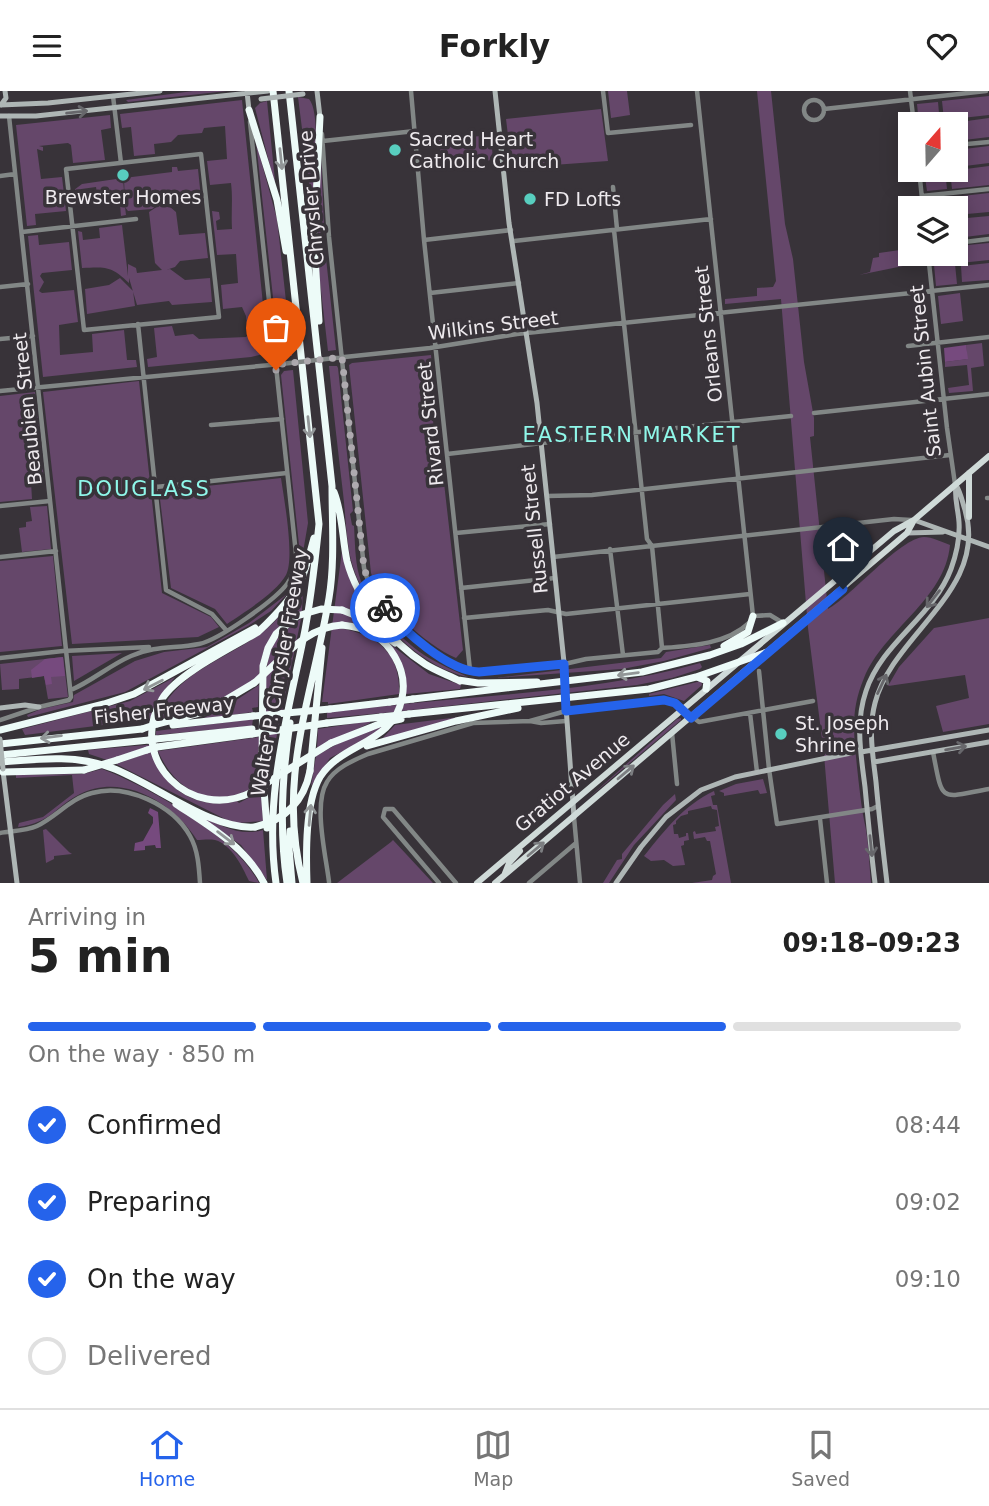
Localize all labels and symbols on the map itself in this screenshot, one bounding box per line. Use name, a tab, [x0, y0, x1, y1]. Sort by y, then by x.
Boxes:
one-way arrow	[65, 105, 87, 118]
north arrow	[898, 112, 968, 182]
place label: Sacred Heart Catholic Church	[409, 128, 559, 172]
street label: Chrysler Drive	[294, 129, 328, 267]
marker: Sacred Heart Catholic Church	[387, 142, 403, 158]
one-way arrow	[274, 147, 287, 170]
marker: Brewster Homes	[115, 167, 131, 183]
place label: Brewster Homes	[45, 186, 201, 208]
place label: FD Lofts	[544, 188, 621, 210]
marker: FD Lofts	[522, 191, 538, 207]
street label: Orleans Street	[690, 265, 726, 403]
street label: Saint Aubin Street	[905, 284, 945, 458]
pin	[246, 298, 306, 370]
street label: Wilkins Street	[427, 306, 559, 344]
street label: Beaubien Street	[8, 332, 46, 486]
street label: Rivard Street	[413, 361, 447, 487]
one-way arrow	[303, 415, 316, 438]
district label: EASTERN MARKET	[523, 423, 741, 447]
street label: Russell Street	[516, 463, 552, 595]
district label: DOUGLASS	[77, 477, 211, 501]
pin	[813, 517, 873, 589]
street label: Walter P. Chrysler Freeway	[246, 546, 312, 798]
courier	[350, 573, 420, 643]
one-way arrow	[925, 590, 940, 608]
one-way arrow	[617, 668, 640, 681]
one-way arrow	[876, 673, 889, 695]
one-way arrow	[143, 678, 164, 692]
street label: Fisher Freeway	[93, 692, 235, 728]
place label: St. Joseph Shrine	[795, 712, 890, 756]
marker: St. Joseph Shrine	[773, 726, 789, 742]
street label: Gratiot Avenue	[510, 728, 634, 836]
one-way arrow	[40, 731, 62, 744]
one-way arrow	[944, 741, 967, 755]
one-way arrow	[616, 764, 634, 780]
one-way arrow	[304, 804, 317, 827]
one-way arrow	[216, 831, 234, 846]
one-way arrow	[865, 835, 878, 857]
one-way arrow	[527, 841, 545, 857]

